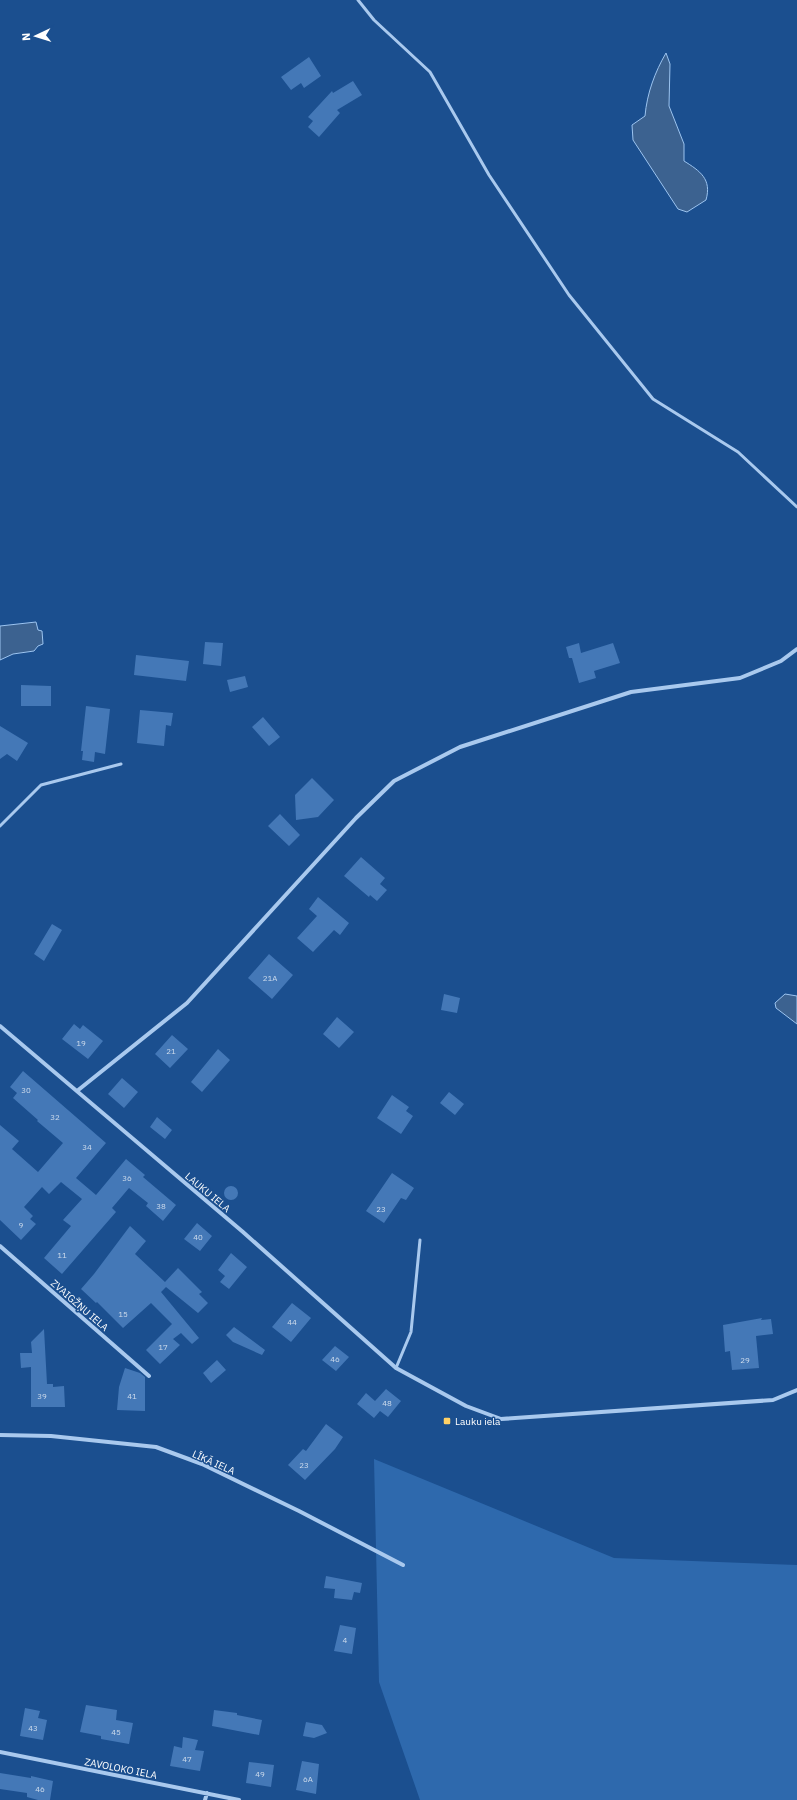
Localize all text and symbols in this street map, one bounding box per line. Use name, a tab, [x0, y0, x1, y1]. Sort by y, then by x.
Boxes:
north arrow	[16, 16, 56, 56]
text: N	[19, 32, 33, 41]
house number: 21A	[263, 973, 277, 983]
house number: 19	[76, 1038, 86, 1048]
house number: 21	[166, 1046, 176, 1056]
house number: 30	[21, 1085, 31, 1095]
house number: 32	[50, 1112, 60, 1122]
house number: 34	[82, 1142, 92, 1152]
street label: LAUKU IELA	[182, 1170, 233, 1215]
house number: 36	[122, 1173, 132, 1183]
house number: 38	[156, 1201, 166, 1211]
house number: 23	[376, 1204, 386, 1214]
house number: 9	[19, 1220, 24, 1230]
house number: 40	[193, 1232, 203, 1242]
house number: 11	[57, 1250, 67, 1260]
street label: ZVAIGŽŅU IELA	[48, 1277, 112, 1334]
house number: 15	[118, 1309, 128, 1319]
house number: 44	[287, 1317, 297, 1327]
house number: 17	[158, 1342, 168, 1352]
house number: 46	[330, 1354, 340, 1364]
house number: 29	[740, 1355, 750, 1365]
house number: 39	[37, 1391, 47, 1401]
house number: 41	[127, 1391, 137, 1401]
house number: 48	[382, 1398, 392, 1408]
place label: Lauku iela	[455, 1415, 501, 1428]
marker: Lauku iela	[442, 1416, 452, 1426]
street label: LĪKĀ IELA	[190, 1447, 238, 1478]
house number: 23	[299, 1460, 309, 1470]
house number: 4	[343, 1635, 348, 1645]
house number: 43	[28, 1723, 38, 1733]
house number: 45	[111, 1727, 121, 1737]
house number: 47	[182, 1754, 192, 1764]
street label: ZAVOLOKO IELA	[84, 1755, 159, 1782]
house number: 49	[255, 1769, 265, 1779]
house number: 6A	[303, 1774, 313, 1784]
house number: 46	[35, 1784, 45, 1794]

